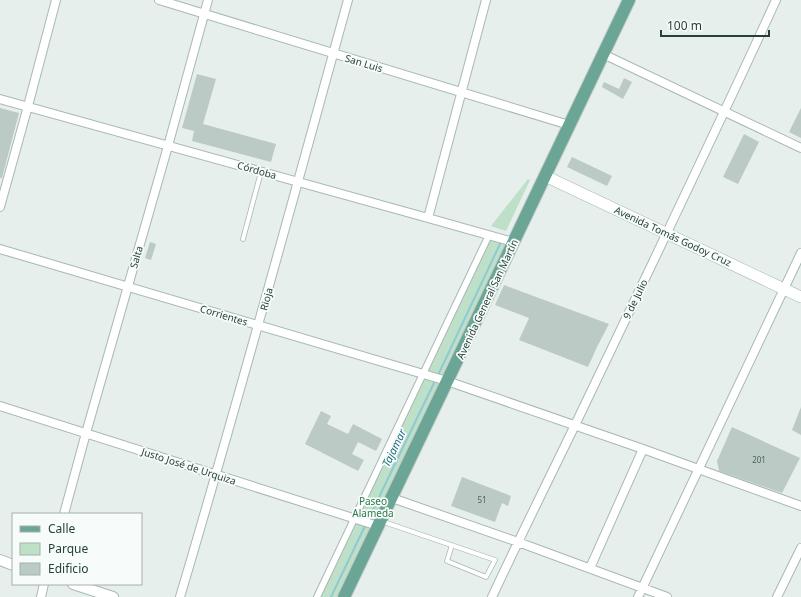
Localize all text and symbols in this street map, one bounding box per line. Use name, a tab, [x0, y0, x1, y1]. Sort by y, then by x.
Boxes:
scale bar	[661, 12, 769, 38]
text: 100 m	[667, 17, 702, 34]
street label: San Luis	[343, 51, 385, 75]
street label: Córdoba	[236, 158, 278, 182]
street label: Avenida Tomás Godoy Cruz	[612, 203, 734, 269]
street label: Avenida General San Martín	[453, 237, 521, 361]
street label: Salta	[126, 244, 146, 270]
street label: 9 de Julio	[619, 277, 651, 321]
street label: Rioja	[256, 286, 276, 312]
street label: Corrientes	[198, 301, 250, 329]
water label: Tajamar	[378, 426, 409, 469]
street label: Justo José de Urquiza	[139, 444, 238, 488]
house number: 201	[752, 454, 766, 465]
park label: Paseo Alameda	[352, 494, 394, 520]
house number: 51	[477, 494, 487, 505]
legend	[12, 513, 142, 585]
text: Calle	[48, 520, 76, 537]
text: Parque	[48, 540, 89, 557]
text: Edificio	[48, 560, 89, 577]

